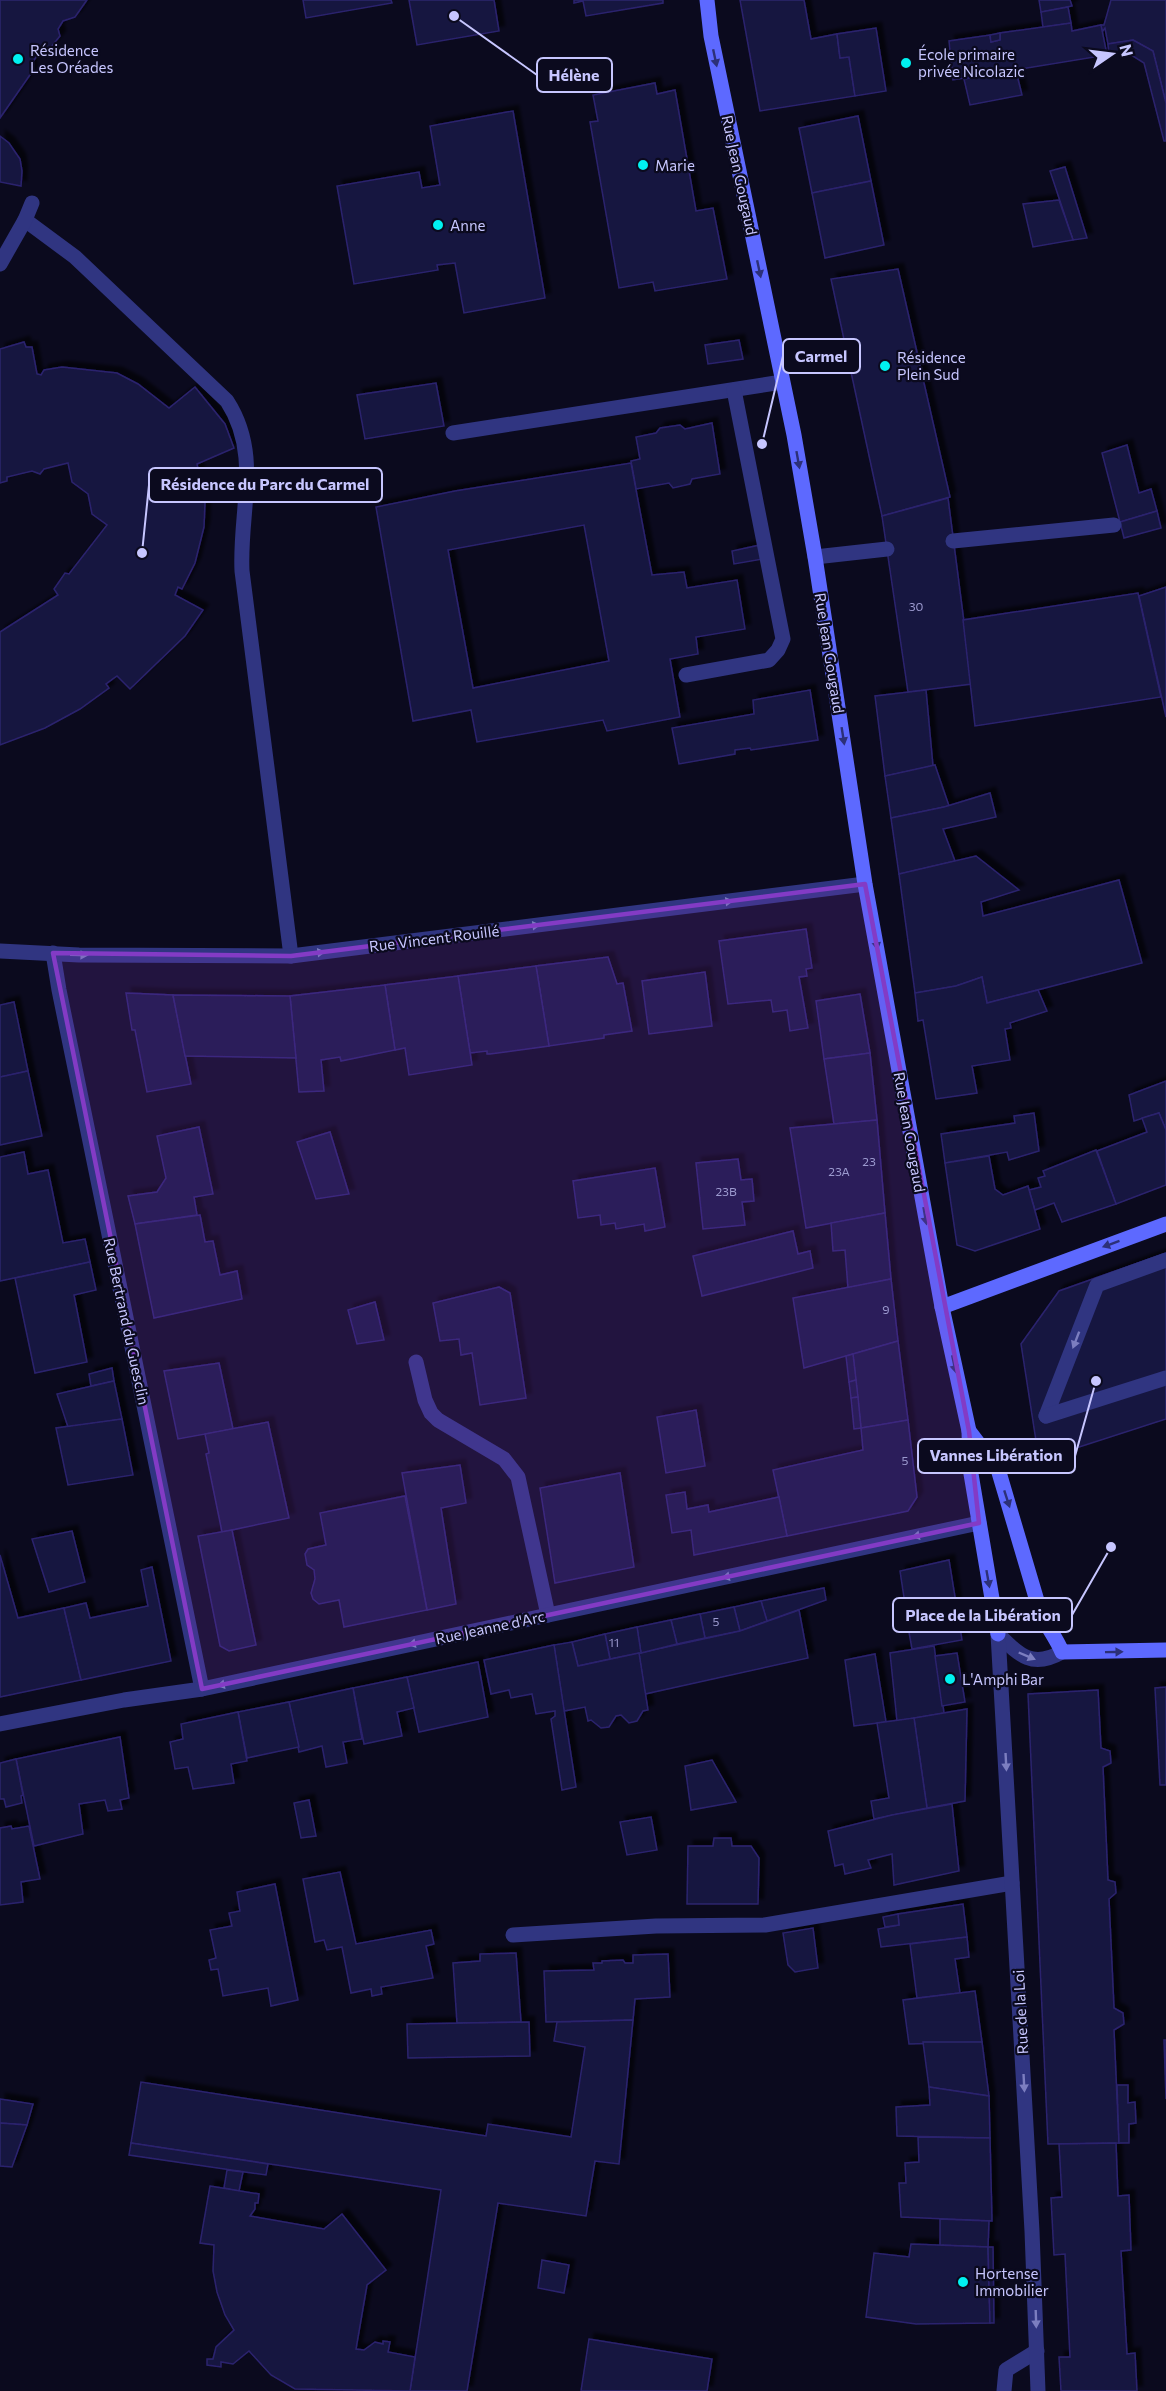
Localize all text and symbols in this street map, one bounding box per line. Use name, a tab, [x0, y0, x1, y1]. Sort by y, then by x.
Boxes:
north arrow	[1082, 24, 1142, 84]
place label: Résidence Les Oréades	[30, 41, 114, 76]
text: N	[1116, 42, 1138, 58]
place label: École primaire privée Nicolazic	[918, 44, 1025, 80]
one-way arrow	[711, 49, 720, 68]
marker: Résidence Les Oréades	[11, 52, 25, 66]
marker: École primaire privée Nicolazic	[899, 56, 913, 70]
callout: Hélène	[537, 58, 612, 92]
text: Hélène	[549, 65, 599, 84]
street label: Rue Jean Gougaud	[719, 113, 761, 237]
place label: Marie	[655, 156, 695, 174]
marker: Marie	[636, 158, 650, 172]
place label: Anne	[450, 216, 486, 234]
marker: Anne	[431, 218, 445, 232]
one-way arrow	[755, 260, 764, 279]
callout: Carmel	[783, 339, 860, 373]
text: Carmel	[795, 346, 847, 365]
place label: Résidence Plein Sud	[897, 348, 966, 383]
marker: Résidence Plein Sud	[878, 359, 892, 373]
one-way arrow	[794, 451, 803, 470]
callout: Résidence du Parc du Carmel	[149, 468, 382, 502]
text: Résidence du Parc du Carmel	[161, 474, 369, 493]
street label: Rue Jean Gougaud	[812, 591, 848, 715]
house number: 30	[909, 599, 924, 613]
one-way arrow	[839, 726, 848, 745]
one-way arrow	[715, 897, 734, 907]
street label: Rue Vincent Rouillé	[368, 921, 500, 955]
one-way arrow	[521, 922, 540, 931]
one-way arrow	[871, 932, 880, 951]
one-way arrow	[307, 948, 326, 958]
one-way arrow	[70, 951, 89, 960]
street label: Rue Jean Gougaud	[891, 1070, 929, 1194]
house number: 23	[862, 1154, 876, 1168]
house number: 23A	[828, 1164, 850, 1178]
house number: 23B	[715, 1184, 737, 1198]
one-way arrow	[921, 1206, 930, 1225]
street label: Rue Bertrand du Guesclin	[100, 1236, 154, 1406]
one-way arrow	[1102, 1240, 1120, 1250]
house number: 9	[882, 1302, 890, 1316]
one-way arrow	[1071, 1331, 1080, 1349]
one-way arrow	[950, 1355, 959, 1374]
callout: Vannes Libération	[918, 1439, 1075, 1473]
text: Vannes Libération	[930, 1445, 1062, 1464]
house number: 5	[902, 1453, 909, 1467]
one-way arrow	[1003, 1490, 1013, 1508]
one-way arrow	[912, 1531, 931, 1541]
one-way arrow	[984, 1569, 993, 1588]
one-way arrow	[721, 1572, 740, 1581]
callout: Place de la Libération	[893, 1598, 1072, 1632]
text: Place de la Libération	[905, 1605, 1061, 1624]
street label: Rue Jeanne d'Arc	[434, 1607, 546, 1647]
house number: 5	[713, 1614, 720, 1628]
house number: 11	[609, 1635, 619, 1649]
one-way arrow	[407, 1639, 426, 1648]
one-way arrow	[1104, 1647, 1123, 1657]
one-way arrow	[1019, 1651, 1037, 1661]
place label: L'Amphi Bar	[962, 1670, 1044, 1688]
marker: L'Amphi Bar	[943, 1672, 957, 1686]
one-way arrow	[216, 1680, 235, 1689]
one-way arrow	[1002, 1753, 1011, 1772]
street label: Rue de la Loi	[1009, 1969, 1031, 2055]
one-way arrow	[1019, 2073, 1028, 2092]
place label: Hortense Immobilier	[975, 2264, 1049, 2299]
marker: Hortense Immobilier	[956, 2275, 970, 2289]
one-way arrow	[1031, 2310, 1040, 2329]

